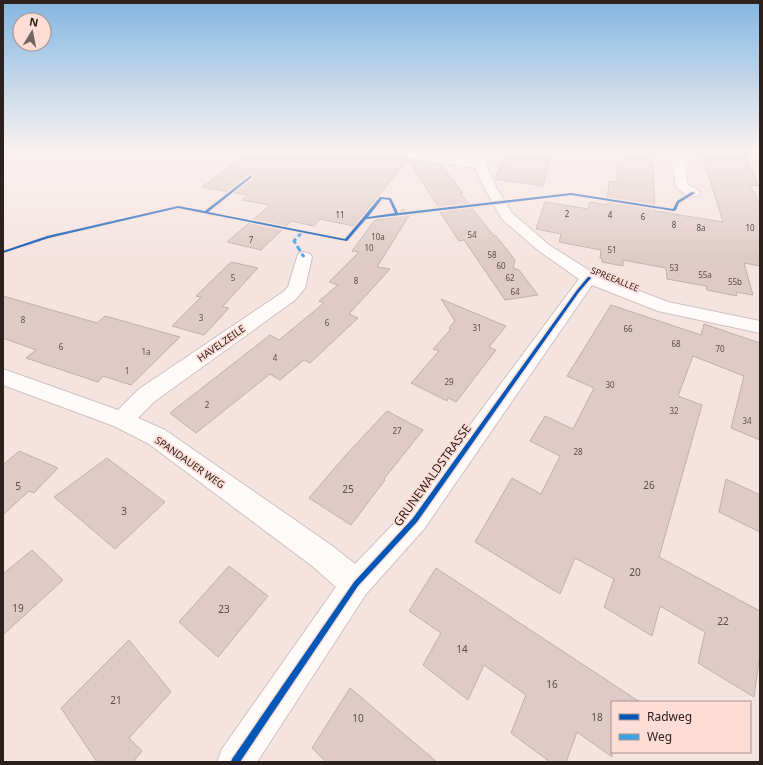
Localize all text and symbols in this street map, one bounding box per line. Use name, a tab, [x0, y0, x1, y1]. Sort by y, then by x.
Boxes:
north arrow	[12, 12, 52, 52]
text: N	[28, 13, 40, 30]
house number: 2	[565, 208, 570, 219]
house number: 11	[335, 209, 345, 220]
house number: 4	[608, 209, 613, 220]
house number: 6	[641, 211, 646, 222]
house number: 8	[672, 219, 677, 230]
house number: 8a	[696, 222, 706, 233]
house number: 10	[745, 222, 755, 233]
house number: 54	[467, 229, 477, 240]
house number: 10a	[371, 231, 385, 242]
house number: 7	[249, 234, 254, 245]
house number: 10	[364, 242, 374, 253]
house number: 51	[607, 244, 617, 255]
house number: 58	[487, 249, 497, 260]
house number: 60	[496, 260, 506, 271]
house number: 53	[669, 262, 679, 273]
street label: SPREEALLEE	[589, 263, 641, 295]
house number: 55a	[698, 269, 712, 280]
house number: 5	[231, 272, 236, 283]
house number: 62	[505, 272, 515, 283]
house number: 8	[354, 275, 359, 286]
house number: 55b	[728, 276, 742, 287]
house number: 64	[510, 286, 520, 297]
house number: 3	[199, 312, 204, 323]
house number: 8	[21, 314, 26, 325]
house number: 6	[325, 317, 330, 328]
street label: HAVELZEILE	[194, 321, 248, 365]
house number: 31	[472, 322, 482, 333]
house number: 66	[623, 323, 633, 334]
house number: 68	[671, 338, 681, 349]
house number: 6	[59, 341, 64, 352]
house number: 70	[715, 343, 725, 354]
house number: 1a	[141, 346, 151, 357]
house number: 4	[273, 352, 278, 363]
house number: 1	[125, 365, 129, 376]
house number: 29	[444, 376, 454, 387]
house number: 30	[605, 379, 615, 390]
house number: 2	[205, 399, 210, 410]
house number: 32	[669, 405, 679, 416]
house number: 34	[742, 415, 752, 426]
street label: GRUNEWALDSTRASSE	[389, 420, 475, 530]
house number: 27	[392, 425, 402, 436]
street label: SPANDAUER WEG	[152, 433, 228, 491]
house number: 28	[573, 446, 583, 457]
house number: 26	[643, 478, 655, 492]
house number: 5	[15, 479, 21, 493]
house number: 25	[342, 482, 354, 496]
house number: 3	[121, 504, 127, 518]
house number: 20	[629, 565, 641, 579]
house number: 19	[12, 601, 24, 615]
house number: 23	[218, 602, 230, 616]
house number: 22	[717, 614, 729, 628]
house number: 14	[456, 642, 468, 656]
house number: 16	[546, 677, 558, 691]
house number: 21	[110, 693, 122, 707]
legend	[611, 701, 751, 753]
text: Radweg	[647, 708, 692, 725]
house number: 18	[591, 710, 603, 724]
house number: 10	[352, 711, 364, 725]
text: Weg	[647, 728, 672, 745]

